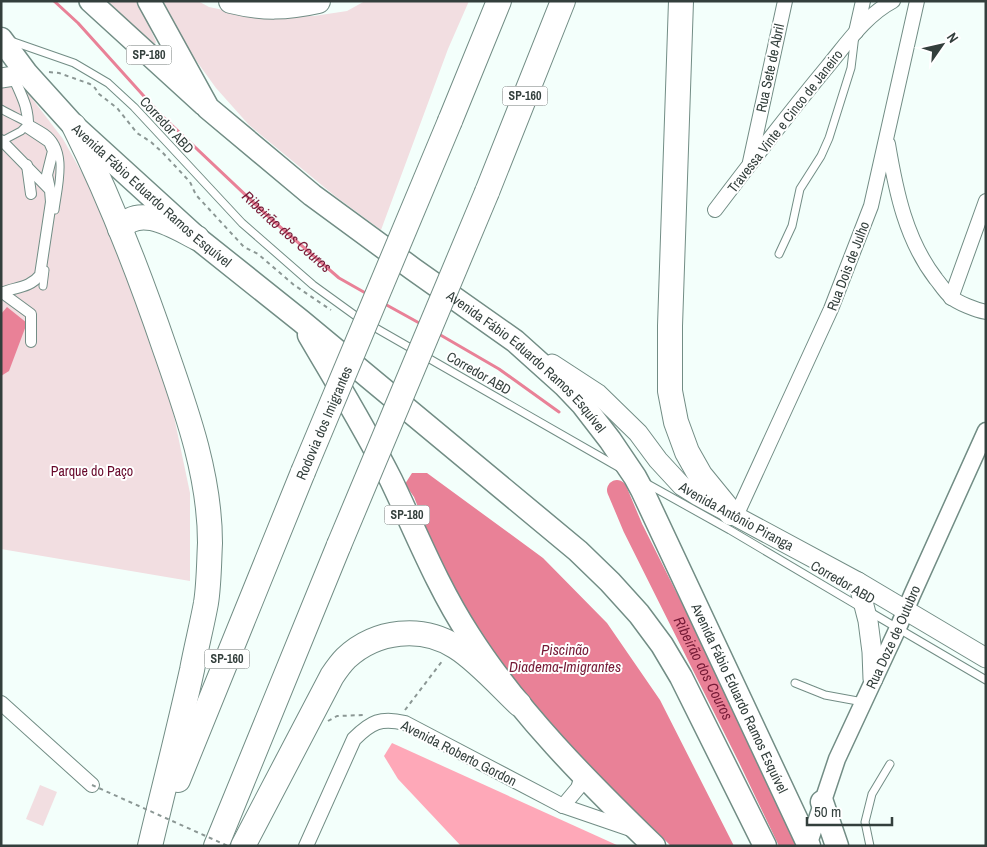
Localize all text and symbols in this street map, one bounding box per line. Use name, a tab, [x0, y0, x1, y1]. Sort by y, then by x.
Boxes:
north arrow	[917, 20, 967, 70]
street label: Rua Sete de Abril	[752, 22, 788, 114]
text: N	[943, 29, 963, 46]
road number: SP-180	[126, 46, 172, 64]
street label: Travessa Vinte e Cinco de Janeiro	[723, 46, 847, 196]
road number: SP-160	[502, 86, 548, 105]
street label: Corredor ABD	[136, 93, 198, 157]
street label: Avenida Fábio Eduardo Ramos Esquível	[68, 119, 235, 271]
water label: Ribeirão dos Couros	[238, 186, 336, 277]
street label: Rua Dois de Julho	[823, 219, 873, 313]
street label: Avenida Fábio Eduardo Ramos Esquível	[442, 286, 610, 436]
street label: Corredor ABD	[444, 347, 514, 399]
street label: Rodovia dos Imigrantes	[292, 363, 356, 483]
park label: Parque do Paço	[51, 462, 133, 480]
street label: Avenida Antônio Piranga	[675, 477, 797, 555]
road number: SP-180	[384, 506, 430, 524]
street label: Corredor ABD	[808, 556, 878, 608]
street label: Rua Doze de Outubro	[862, 582, 924, 692]
street label: Avenida Fábio Eduardo Ramos Esquível	[687, 600, 792, 796]
water label: Ribeirão dos Couros	[669, 612, 738, 723]
water label: Piscinão Diadema-Imigrantes	[509, 639, 621, 677]
road number: SP-160	[204, 650, 250, 669]
street label: Avenida Roberto Gordon	[397, 716, 520, 790]
scale bar	[807, 794, 892, 826]
text: 50 m	[814, 801, 841, 822]

